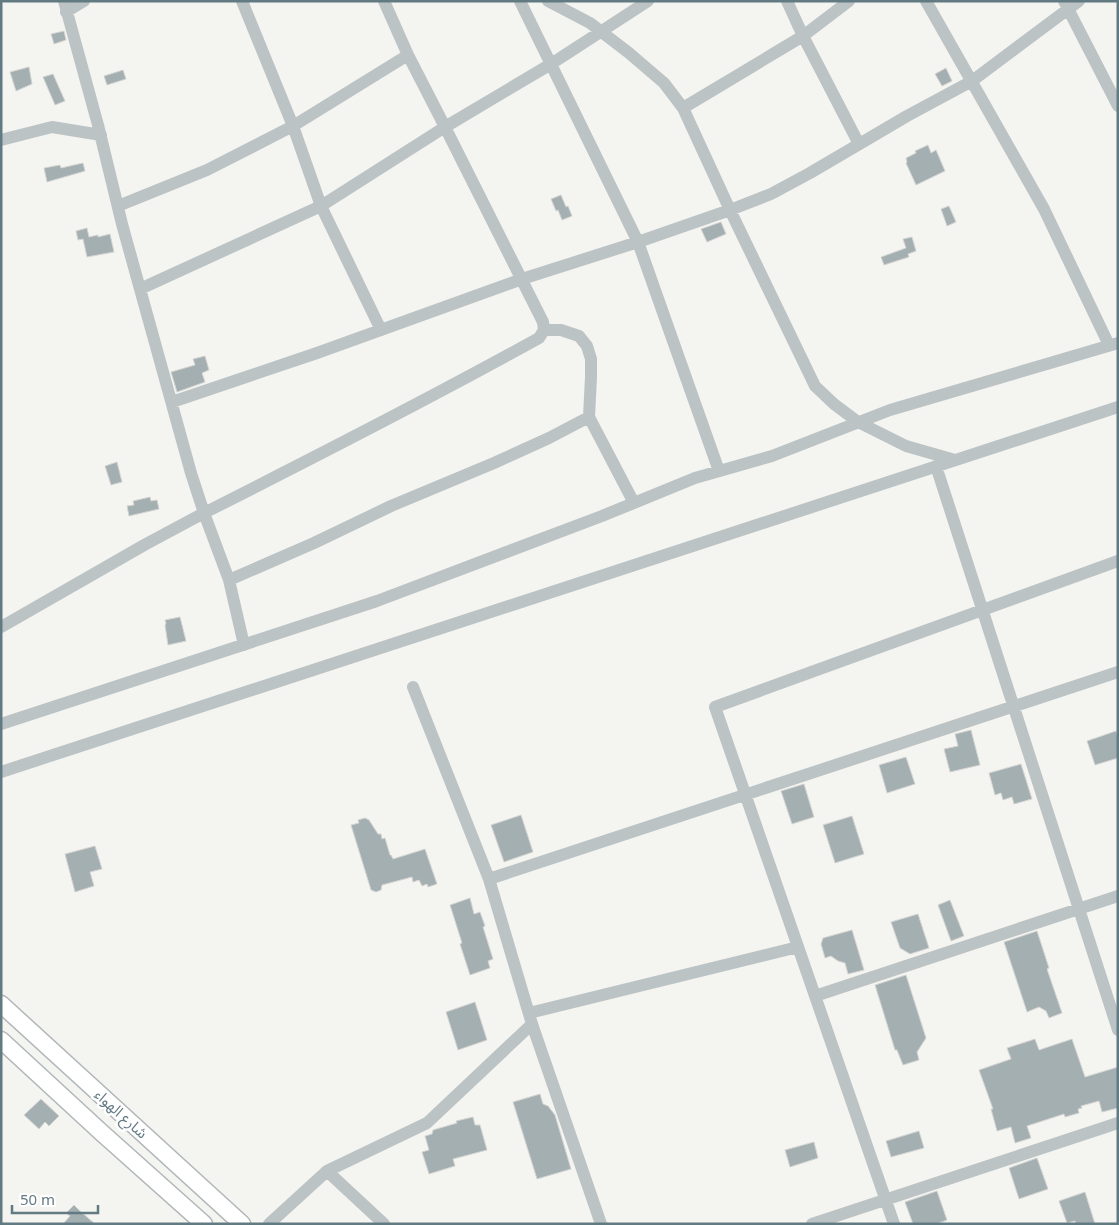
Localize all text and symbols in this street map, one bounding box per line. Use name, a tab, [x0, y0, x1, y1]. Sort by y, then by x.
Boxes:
street label: شارع الهواء	[89, 1084, 153, 1145]
scale bar	[12, 1182, 99, 1214]
text: 50 m	[20, 1189, 55, 1209]

